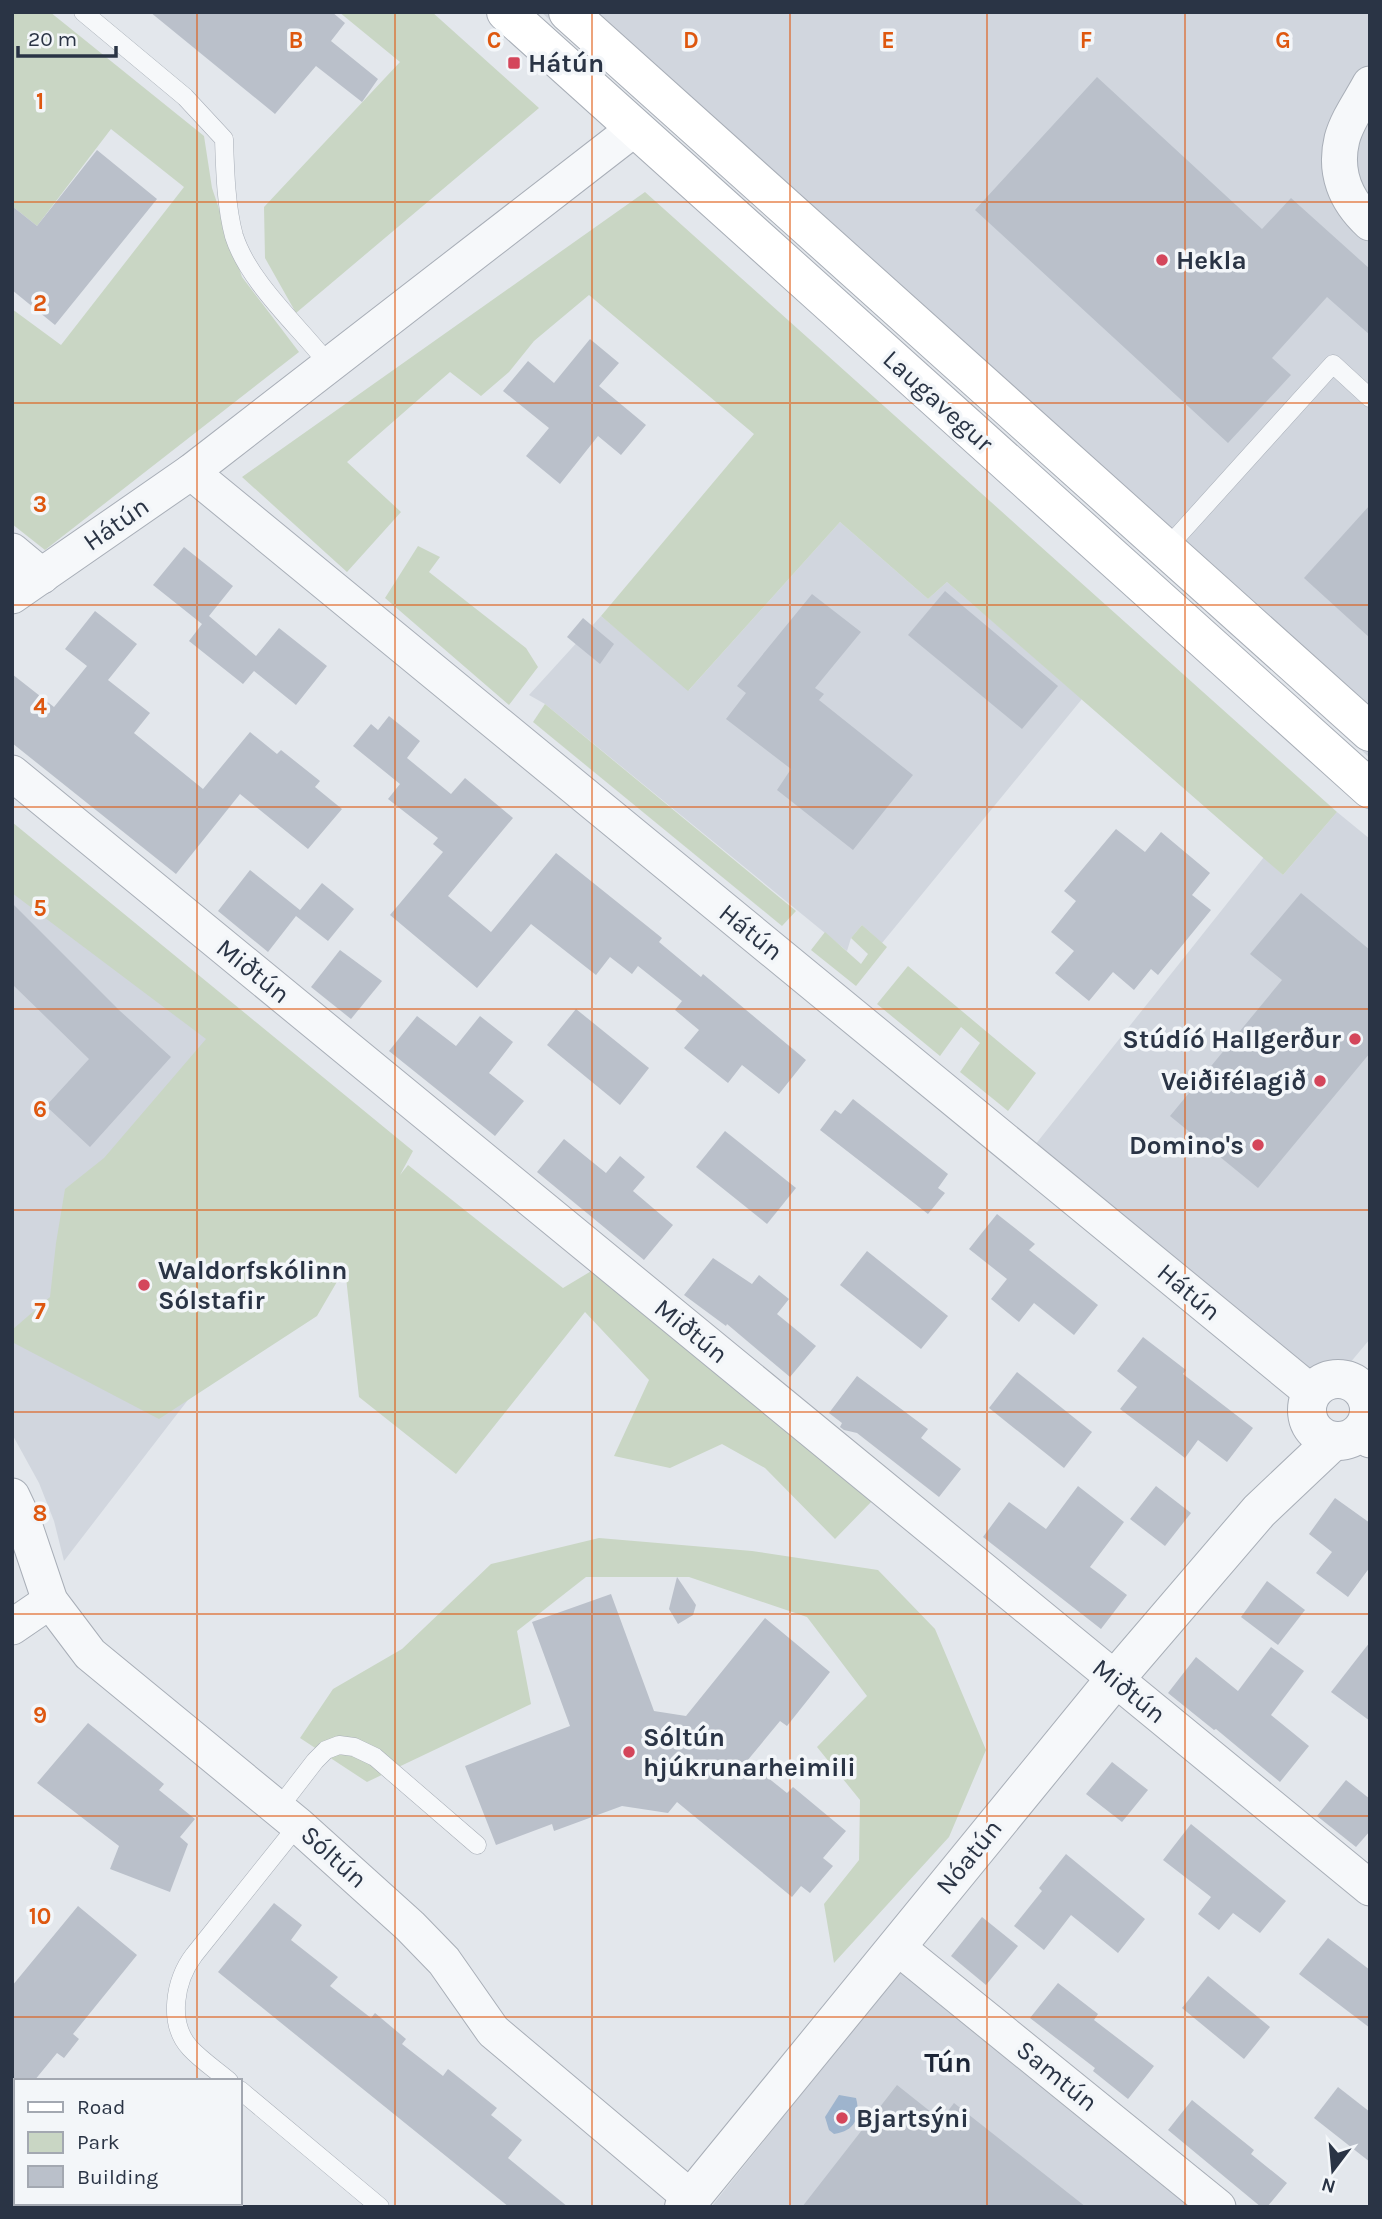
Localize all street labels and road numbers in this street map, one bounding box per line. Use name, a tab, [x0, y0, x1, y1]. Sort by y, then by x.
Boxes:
street label: Laugavegur	[877, 343, 1000, 459]
street label: Hátún	[77, 490, 155, 558]
street label: Hátún	[713, 897, 789, 967]
street label: Miðtún	[210, 932, 296, 1010]
street label: Hátún	[1151, 1257, 1227, 1327]
street label: Miðtún	[648, 1292, 734, 1370]
street label: Miðtún	[1086, 1652, 1172, 1730]
street label: Nóatún	[929, 1813, 1009, 1901]
street label: Sóltún	[294, 1819, 374, 1895]
street label: Samtún	[1010, 2034, 1104, 2118]

